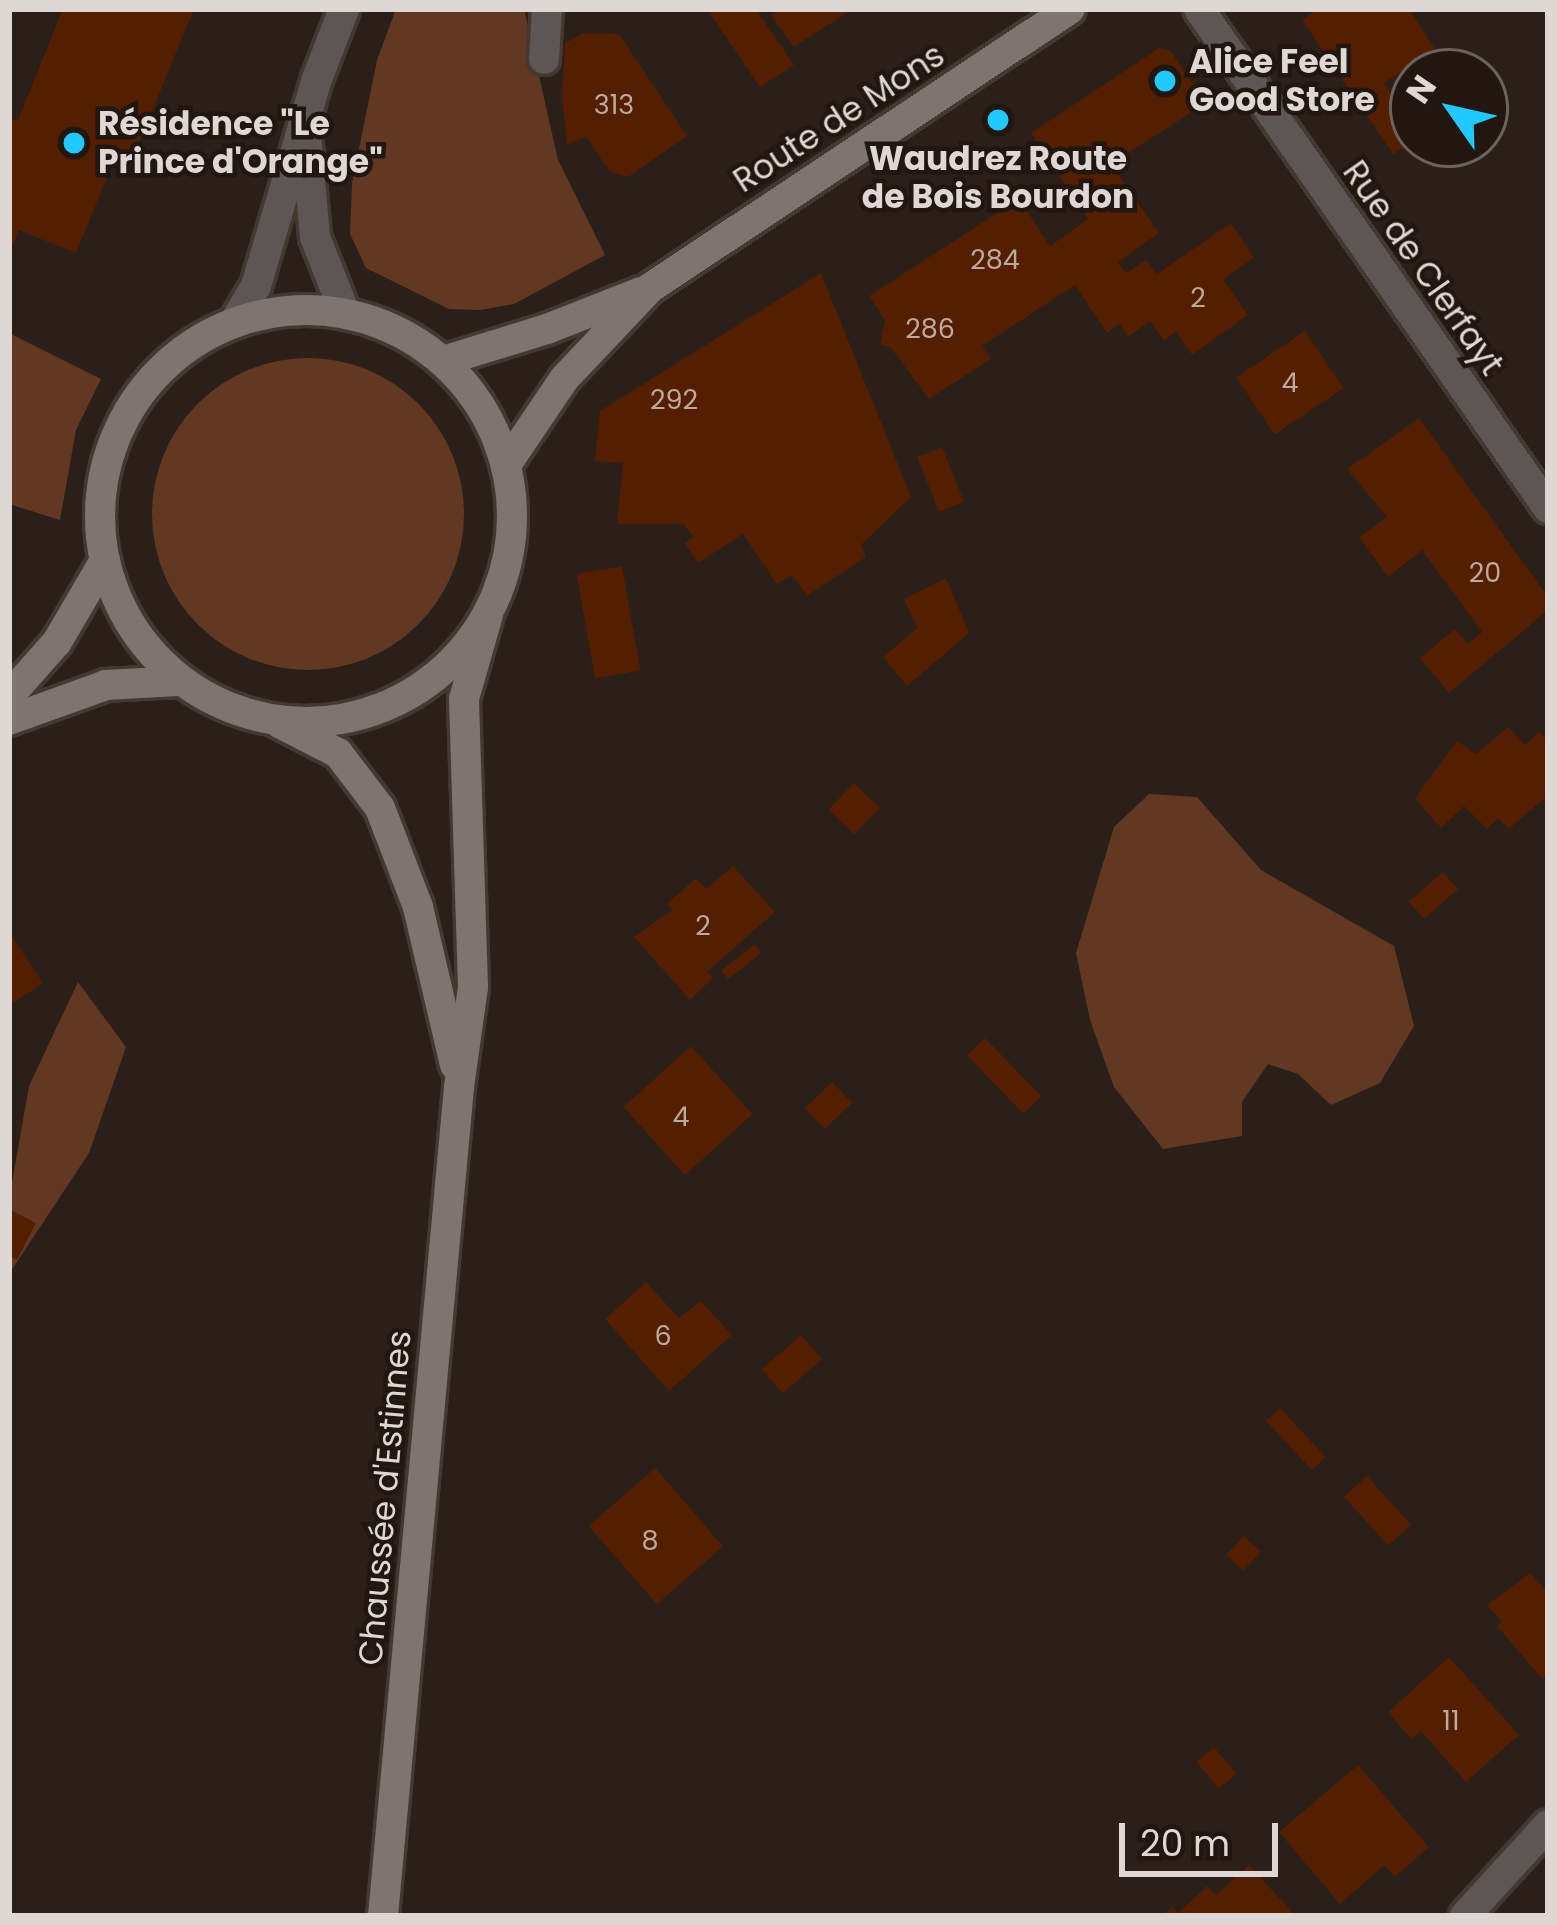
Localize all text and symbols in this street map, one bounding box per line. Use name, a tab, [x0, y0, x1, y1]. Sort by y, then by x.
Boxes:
street label: Route de Mons	[726, 35, 952, 201]
place label: Alice Feel Good Store	[1189, 42, 1375, 120]
north arrow	[1389, 48, 1509, 168]
text: N	[1395, 66, 1448, 113]
marker: Alice Feel Good Store	[1152, 68, 1178, 94]
house number: 313	[594, 89, 634, 121]
place label: Résidence "Le Prince d'Orange"	[98, 104, 383, 182]
marker: Waudrez Route de Bois Bourdon	[985, 107, 1011, 133]
marker: Résidence "Le Prince d'Orange"	[61, 130, 87, 156]
place label: Waudrez Route de Bois Bourdon	[862, 139, 1134, 217]
street label: Rue de Clerfayt	[1334, 153, 1512, 383]
house number: 284	[970, 244, 1020, 276]
house number: 2	[1190, 282, 1206, 314]
house number: 286	[905, 313, 955, 345]
house number: 4	[1282, 367, 1298, 399]
house number: 292	[650, 384, 698, 416]
house number: 20	[1469, 557, 1501, 589]
house number: 2	[695, 910, 711, 942]
house number: 4	[673, 1101, 689, 1133]
house number: 6	[654, 1320, 672, 1352]
street label: Chaussée d'Estinnes	[351, 1329, 419, 1667]
house number: 8	[641, 1525, 659, 1557]
house number: 11	[1442, 1705, 1460, 1737]
scale bar	[1125, 1799, 1284, 1873]
text: 20 m	[1140, 1818, 1230, 1869]

